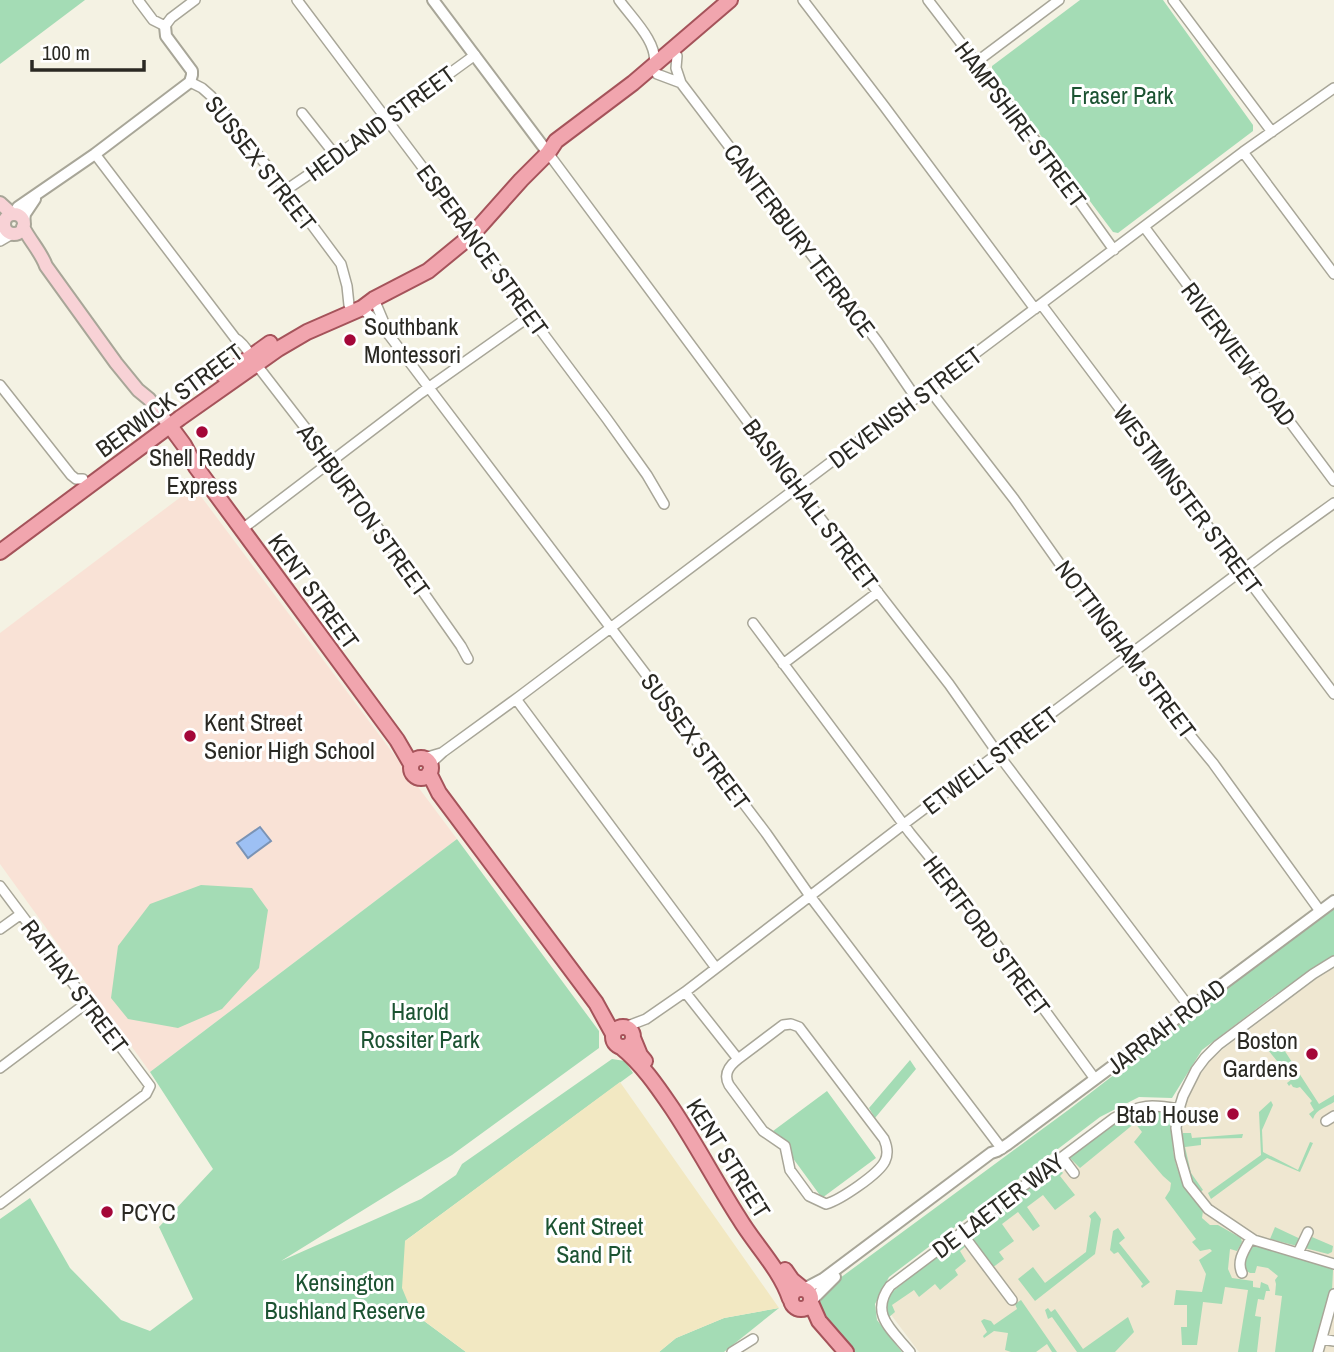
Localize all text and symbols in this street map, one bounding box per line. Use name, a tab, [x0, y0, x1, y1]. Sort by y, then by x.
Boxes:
scale bar	[32, 28, 144, 72]
street label: HAMPSHIRE STREET	[948, 34, 1094, 214]
text: 100 m	[42, 38, 90, 67]
street label: HEDLAND STREET	[299, 58, 461, 188]
park label: Fraser Park	[1071, 79, 1174, 111]
street label: SUSSEX STREET	[198, 89, 324, 237]
street label: CANTERBURY TERRACE	[717, 137, 883, 343]
street label: ESPERANCE STREET	[410, 158, 556, 342]
street label: RIVERVIEW ROAD	[1174, 276, 1304, 432]
place label: Southbank Montessori	[364, 310, 461, 370]
marker: Southbank Montessori	[342, 332, 358, 348]
street label: BERWICK STREET	[89, 336, 249, 464]
street label: DEVENISH STREET	[822, 339, 988, 475]
street label: WESTMINSTER STREET	[1106, 398, 1270, 600]
street label: BASINGHALL STREET	[736, 412, 886, 596]
street label: ASHBURTON STREET	[290, 416, 437, 603]
marker: Shell Reddy Express	[194, 424, 210, 440]
place label: Shell Reddy Express	[149, 441, 255, 501]
street label: KENT STREET	[261, 527, 367, 655]
street label: NOTTINGHAM STREET	[1048, 553, 1204, 745]
street label: SUSSEX STREET	[634, 666, 758, 816]
street label: ETWELL STREET	[916, 699, 1064, 821]
place label: Kent Street Senior High School	[204, 706, 375, 766]
marker: Kent Street Senior High School	[182, 728, 198, 744]
street label: HERTFORD STREET	[916, 849, 1058, 1021]
street label: RATHAY STREET	[14, 913, 136, 1059]
street label: JARRAH ROAD	[1100, 971, 1232, 1081]
park label: Harold Rossiter Park	[360, 995, 480, 1055]
place label: Boston Gardens	[1223, 1024, 1298, 1084]
marker: Boston Gardens	[1304, 1046, 1320, 1062]
street label: KENT STREET	[680, 1092, 778, 1224]
place label: Btab House	[1116, 1098, 1219, 1130]
marker: Btab House	[1225, 1106, 1241, 1122]
street label: DE LAETER WAY	[925, 1145, 1071, 1265]
place label: PCYC	[121, 1196, 176, 1228]
marker: PCYC	[99, 1204, 115, 1220]
park label: Kent Street Sand Pit	[545, 1210, 644, 1270]
park label: Kensington Bushland Reserve	[265, 1266, 425, 1326]

